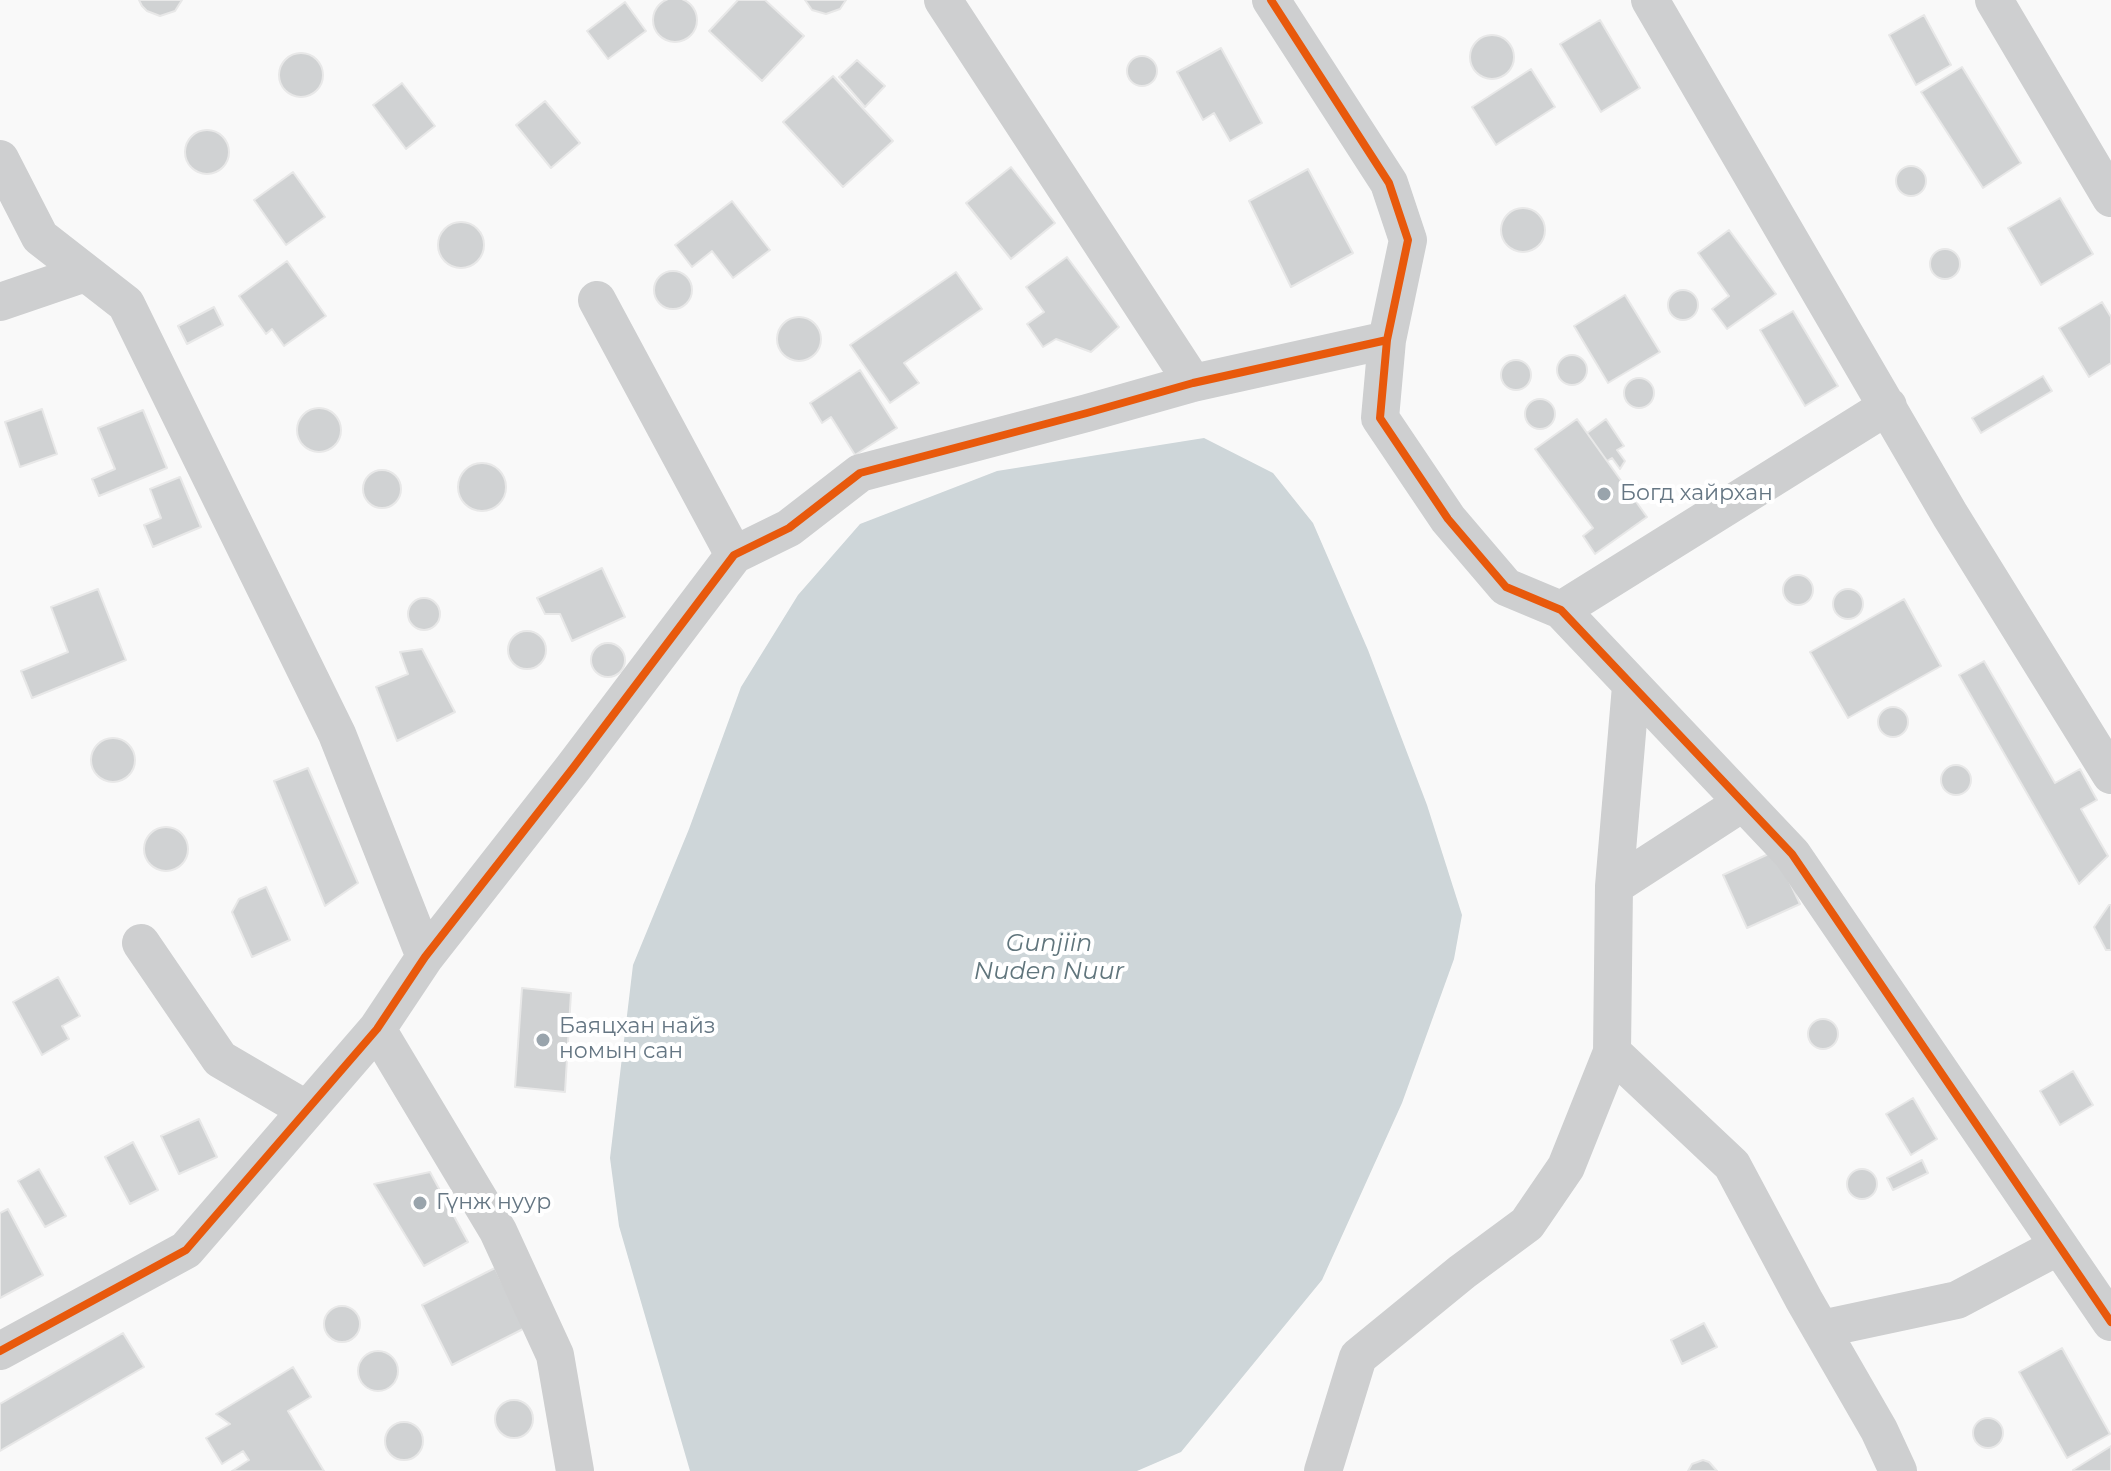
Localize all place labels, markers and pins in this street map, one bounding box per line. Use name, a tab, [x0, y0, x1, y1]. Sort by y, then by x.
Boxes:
place label: Богд хайрхан	[1620, 481, 1773, 507]
marker: Богд хайрхан	[1595, 485, 1613, 503]
place label: Баяцхан найз номын сан	[559, 1014, 716, 1066]
marker: Баяцхан найз номын сан	[534, 1031, 552, 1049]
place label: Гүнж нуур	[436, 1190, 551, 1216]
marker: Гүнж нуур	[411, 1194, 429, 1212]

